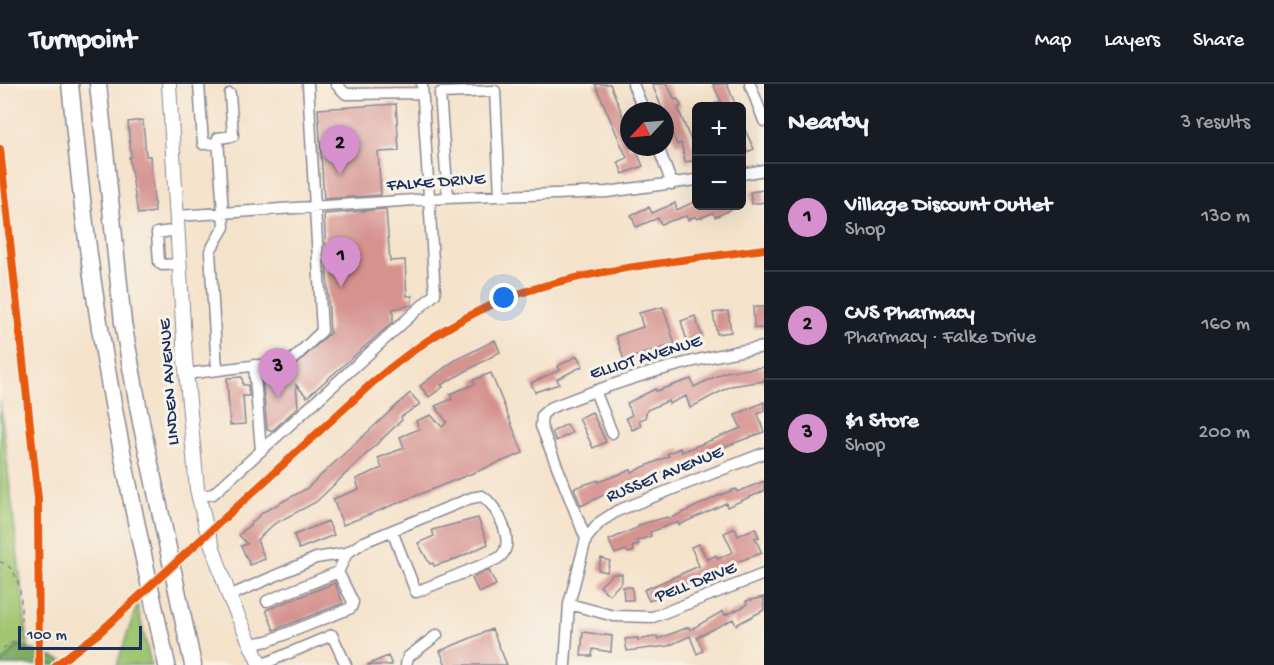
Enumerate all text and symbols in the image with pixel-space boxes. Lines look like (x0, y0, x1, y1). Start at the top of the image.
text: Turnpoint (30, 25, 136, 58)
text: Map (1035, 29, 1071, 54)
text: Layers (1104, 29, 1160, 54)
text: Share (1193, 29, 1244, 54)
north arrow (620, 102, 674, 156)
map controls (692, 102, 746, 210)
button: + (692, 102, 746, 156)
text: Nearby (788, 108, 869, 139)
text: 3 results (1181, 112, 1250, 135)
pin: 2 (320, 126, 360, 175)
button: − (692, 156, 746, 210)
street label: FALKE DRIVE (385, 169, 487, 197)
text: Village Discount Outlet (845, 193, 1052, 219)
text: 1 (803, 206, 812, 229)
text: 130 m (1201, 206, 1250, 229)
text: Shop (845, 219, 885, 242)
pin: 1 (322, 238, 360, 287)
your location (489, 283, 518, 312)
text: CVS Pharmacy (845, 301, 975, 327)
text: 2 (803, 314, 812, 337)
text: 160 m (1201, 314, 1250, 337)
street label: LINDEN AVENUE (155, 317, 185, 446)
text: Pharmacy · Falke Drive (845, 327, 1036, 350)
street label: ELLIOT AVENUE (587, 331, 705, 385)
pin: 3 (258, 348, 298, 398)
text: $1 Store (845, 409, 919, 435)
text: 3 (802, 422, 813, 445)
text: 200 m (1199, 422, 1250, 445)
text: Shop (845, 435, 885, 458)
street label: RUSSET AVENUE (604, 442, 727, 508)
street label: PELL DRIVE (651, 558, 740, 608)
scale bar (18, 623, 142, 650)
text: 100 m (27, 627, 67, 646)

